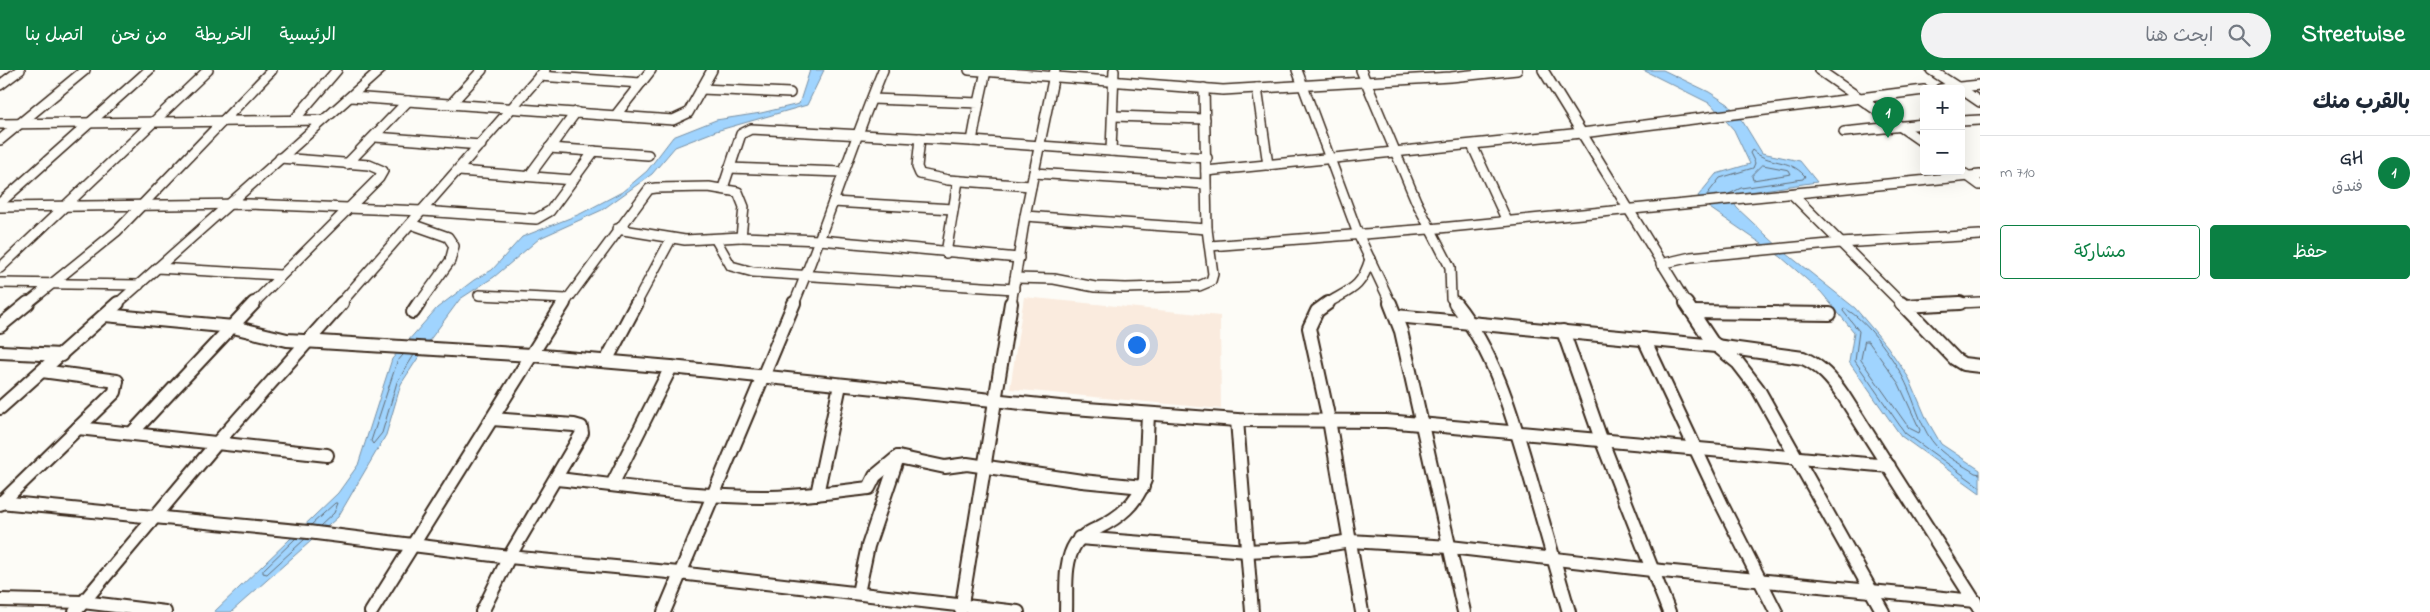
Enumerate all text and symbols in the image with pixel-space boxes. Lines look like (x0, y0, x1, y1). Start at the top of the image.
search box (1921, 13, 2271, 58)
text: Streetwise (2301, 18, 2405, 53)
icon: search (2225, 21, 2253, 49)
text: اتصل بنا (25, 23, 83, 49)
text: من نحن (111, 23, 167, 49)
text: الخريطة (195, 23, 251, 49)
text: الرئيسية (279, 23, 336, 49)
text: ابحث هنا (2145, 23, 2213, 50)
map controls (1920, 85, 1965, 175)
button: + (1920, 85, 1965, 130)
text: بالقرب منك (2313, 88, 2410, 118)
pin: 1 (1872, 97, 1904, 138)
button: − (1920, 130, 1965, 175)
text: GH (2340, 146, 2363, 173)
text: 710 m (2000, 161, 2035, 185)
text: 1 (2391, 161, 2397, 185)
text: فندق (2332, 175, 2363, 199)
button: مشاركة (2000, 225, 2200, 279)
button: حفظ (2210, 225, 2410, 279)
your location (1124, 332, 1150, 358)

